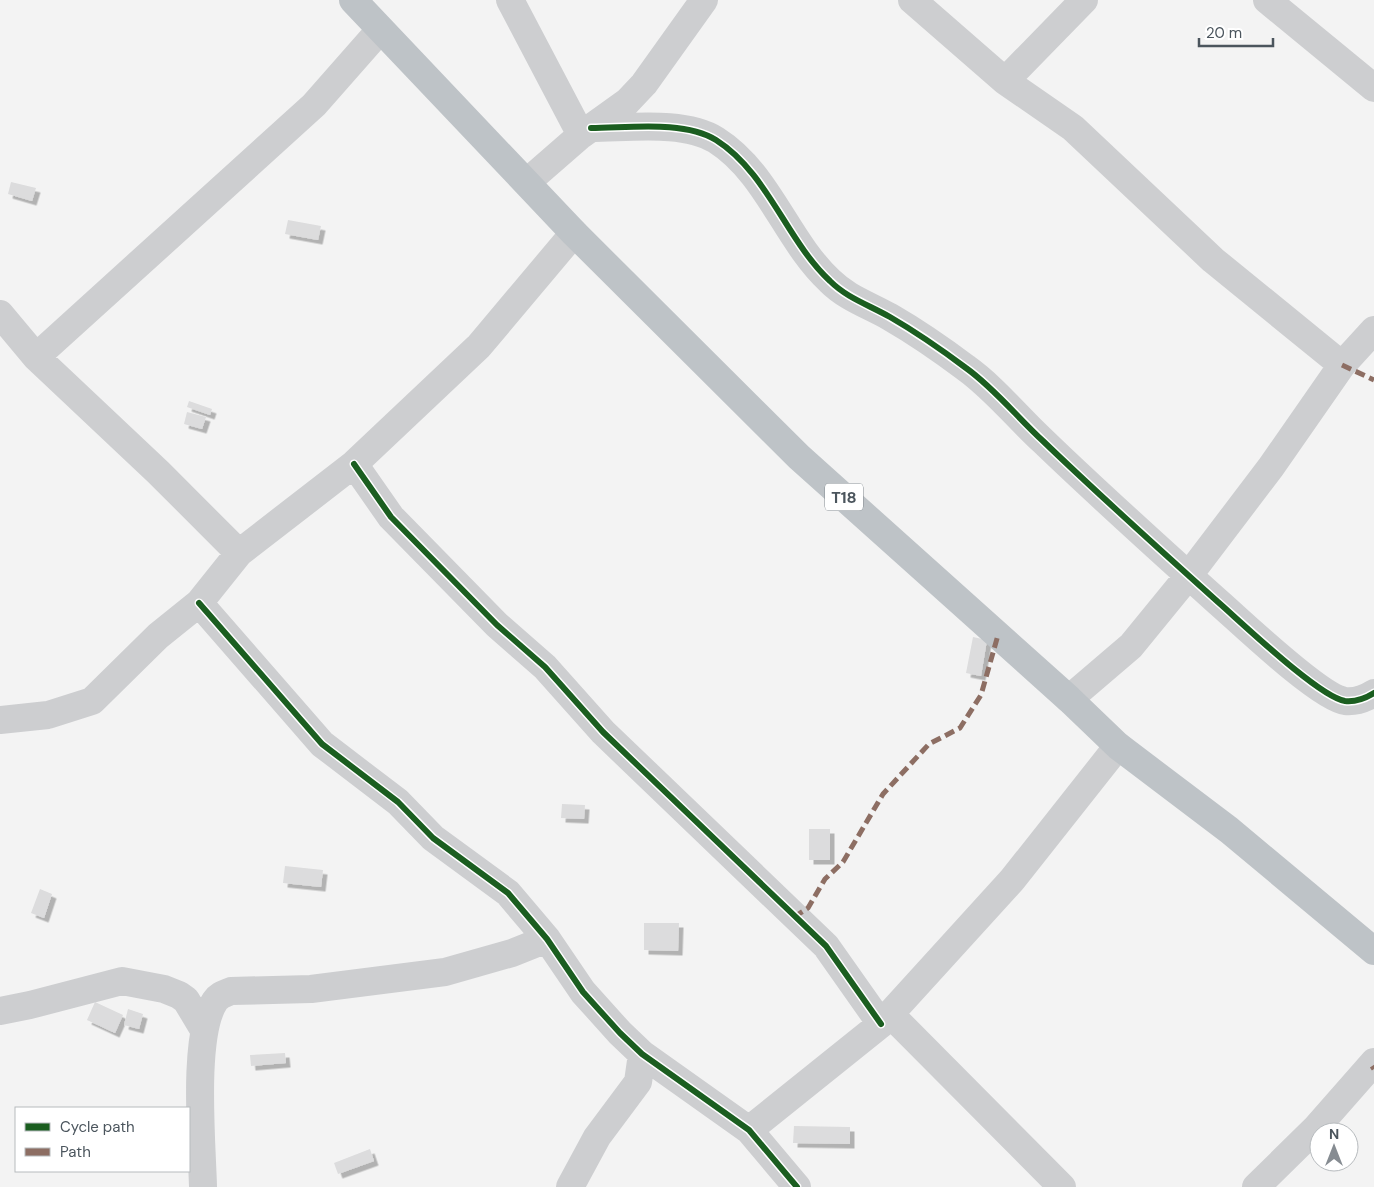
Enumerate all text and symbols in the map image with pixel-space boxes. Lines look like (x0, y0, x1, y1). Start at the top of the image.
scale bar (1199, 15, 1273, 47)
text: 20 m (1206, 23, 1242, 43)
road number: T18 (825, 484, 863, 511)
legend (15, 1107, 190, 1172)
text: Cycle path (60, 1117, 135, 1137)
north arrow (1309, 1122, 1359, 1172)
text: N (1329, 1125, 1339, 1143)
text: Path (60, 1142, 91, 1162)

